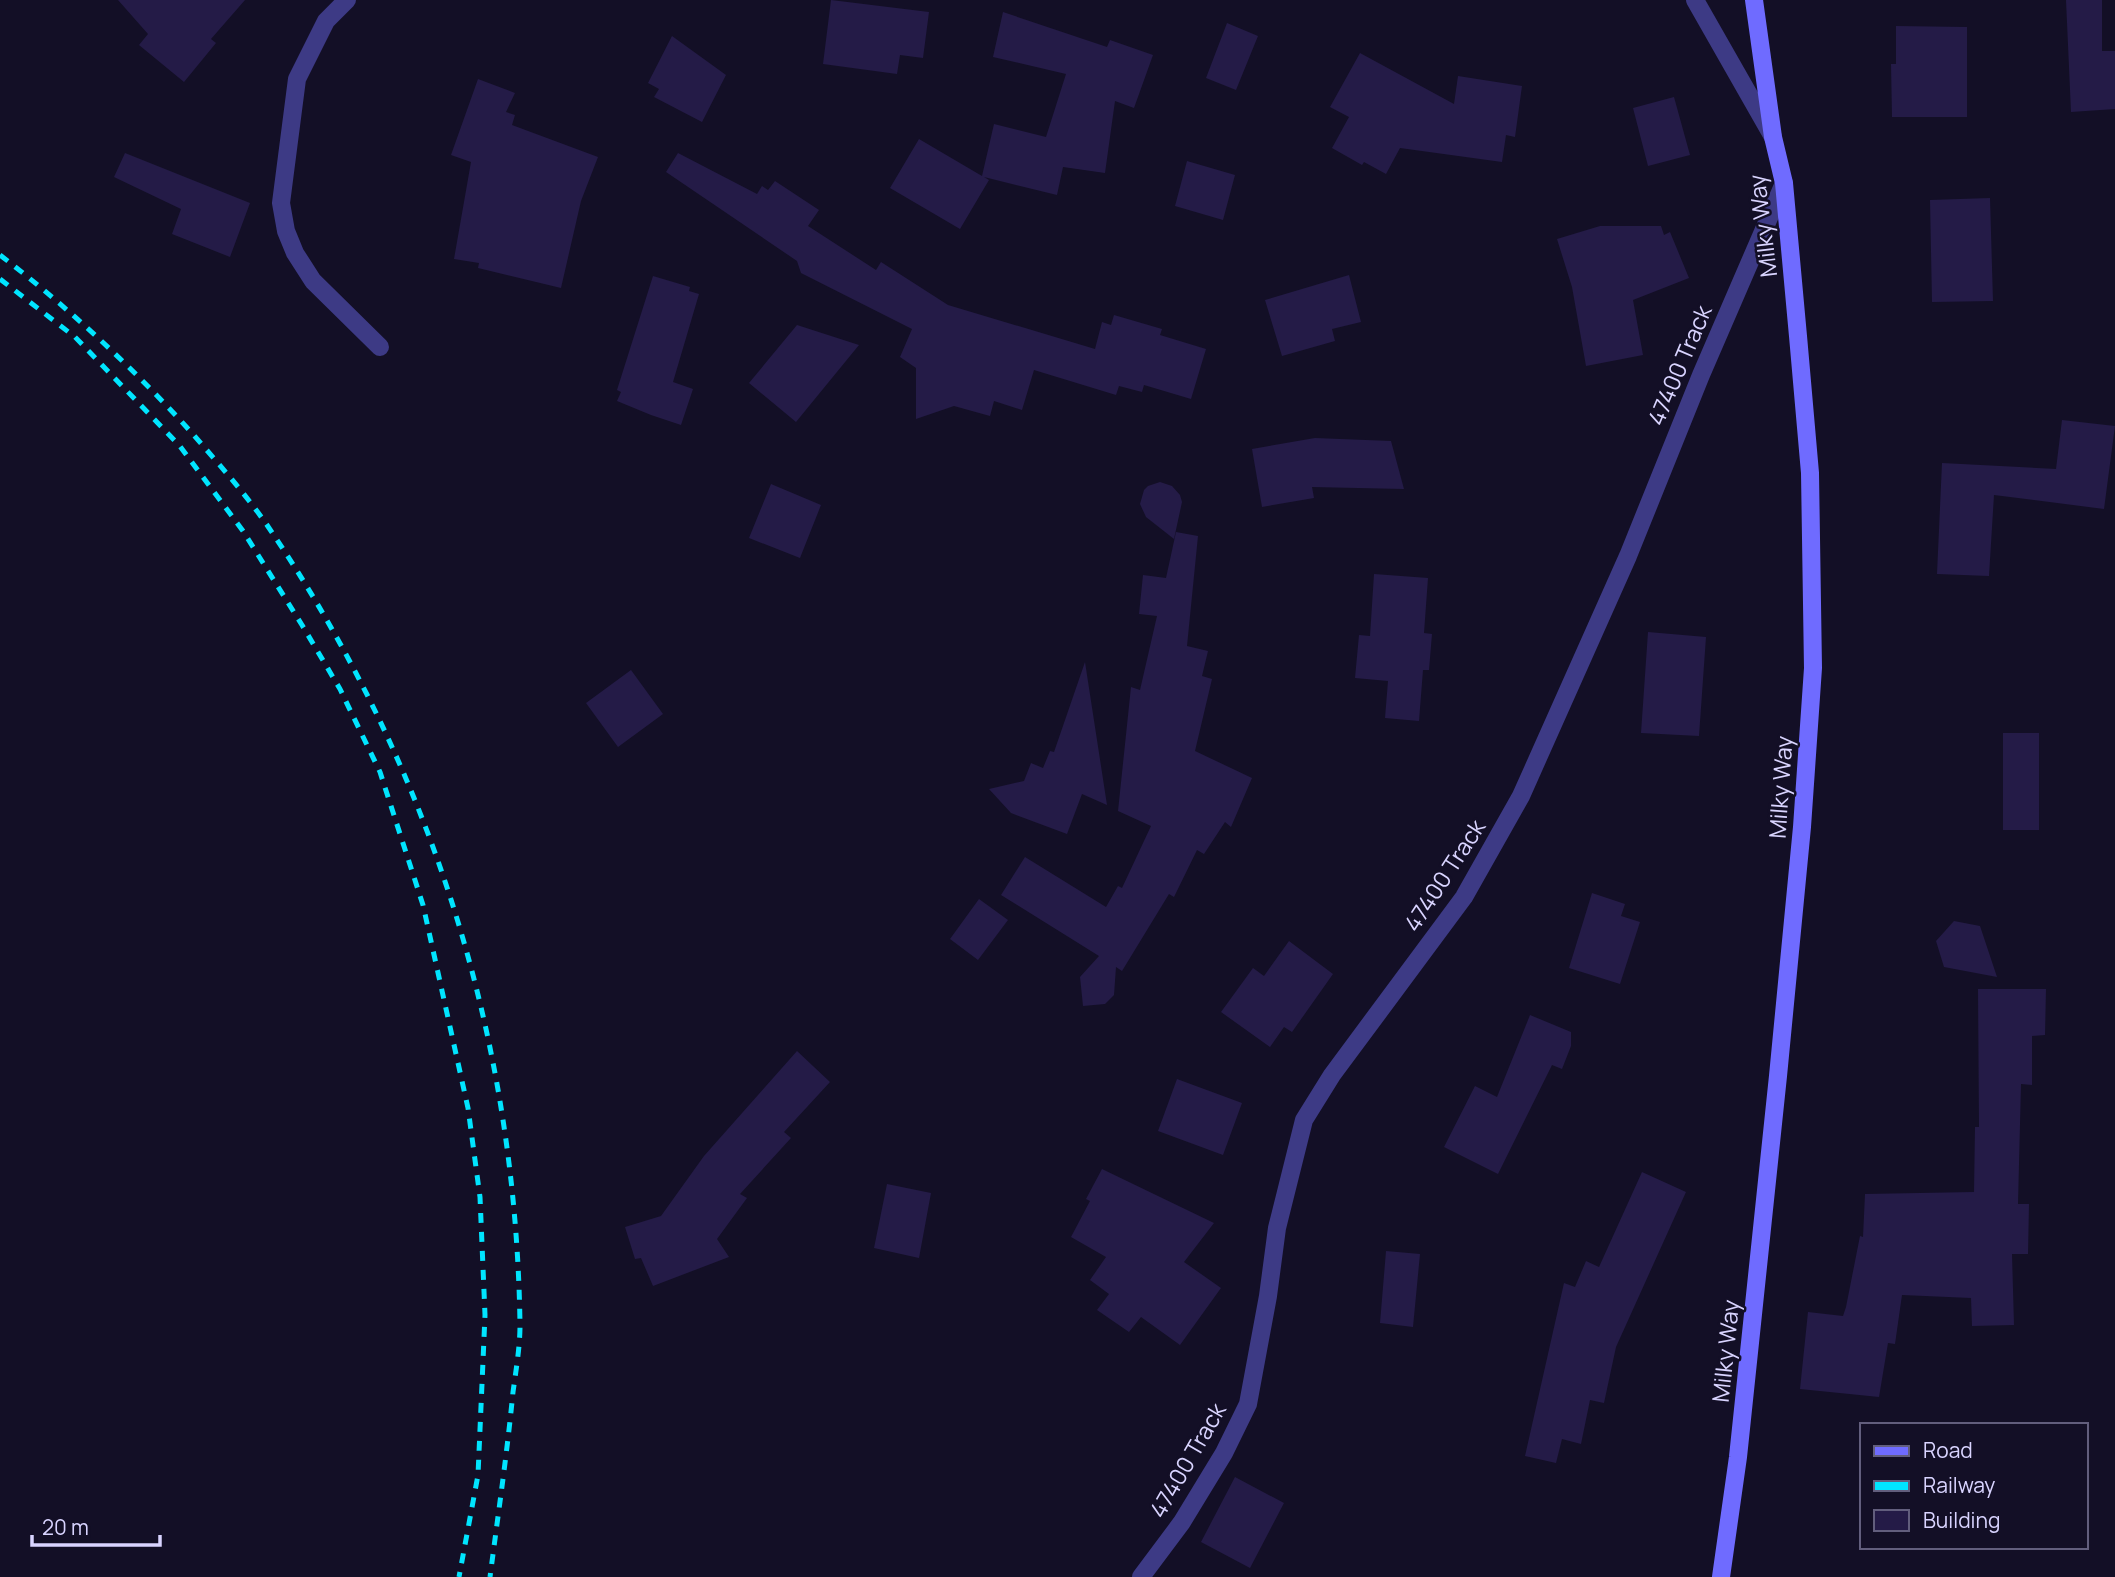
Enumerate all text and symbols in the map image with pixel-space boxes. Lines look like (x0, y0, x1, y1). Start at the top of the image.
street label: Milky Way (1740, 173, 1784, 279)
street label: 47400 Track (1639, 299, 1719, 430)
street label: Milky Way (1760, 735, 1800, 839)
street label: 47400 Track (1396, 812, 1493, 937)
street label: Milky Way (1704, 1298, 1746, 1404)
street label: 47400 Track (1141, 1396, 1233, 1523)
legend (1860, 1423, 2087, 1549)
text: Road (1923, 1436, 1973, 1464)
text: Railway (1923, 1471, 1995, 1499)
scale bar (32, 1504, 159, 1548)
text: Building (1923, 1506, 2000, 1534)
text: 20 m (42, 1513, 89, 1541)

